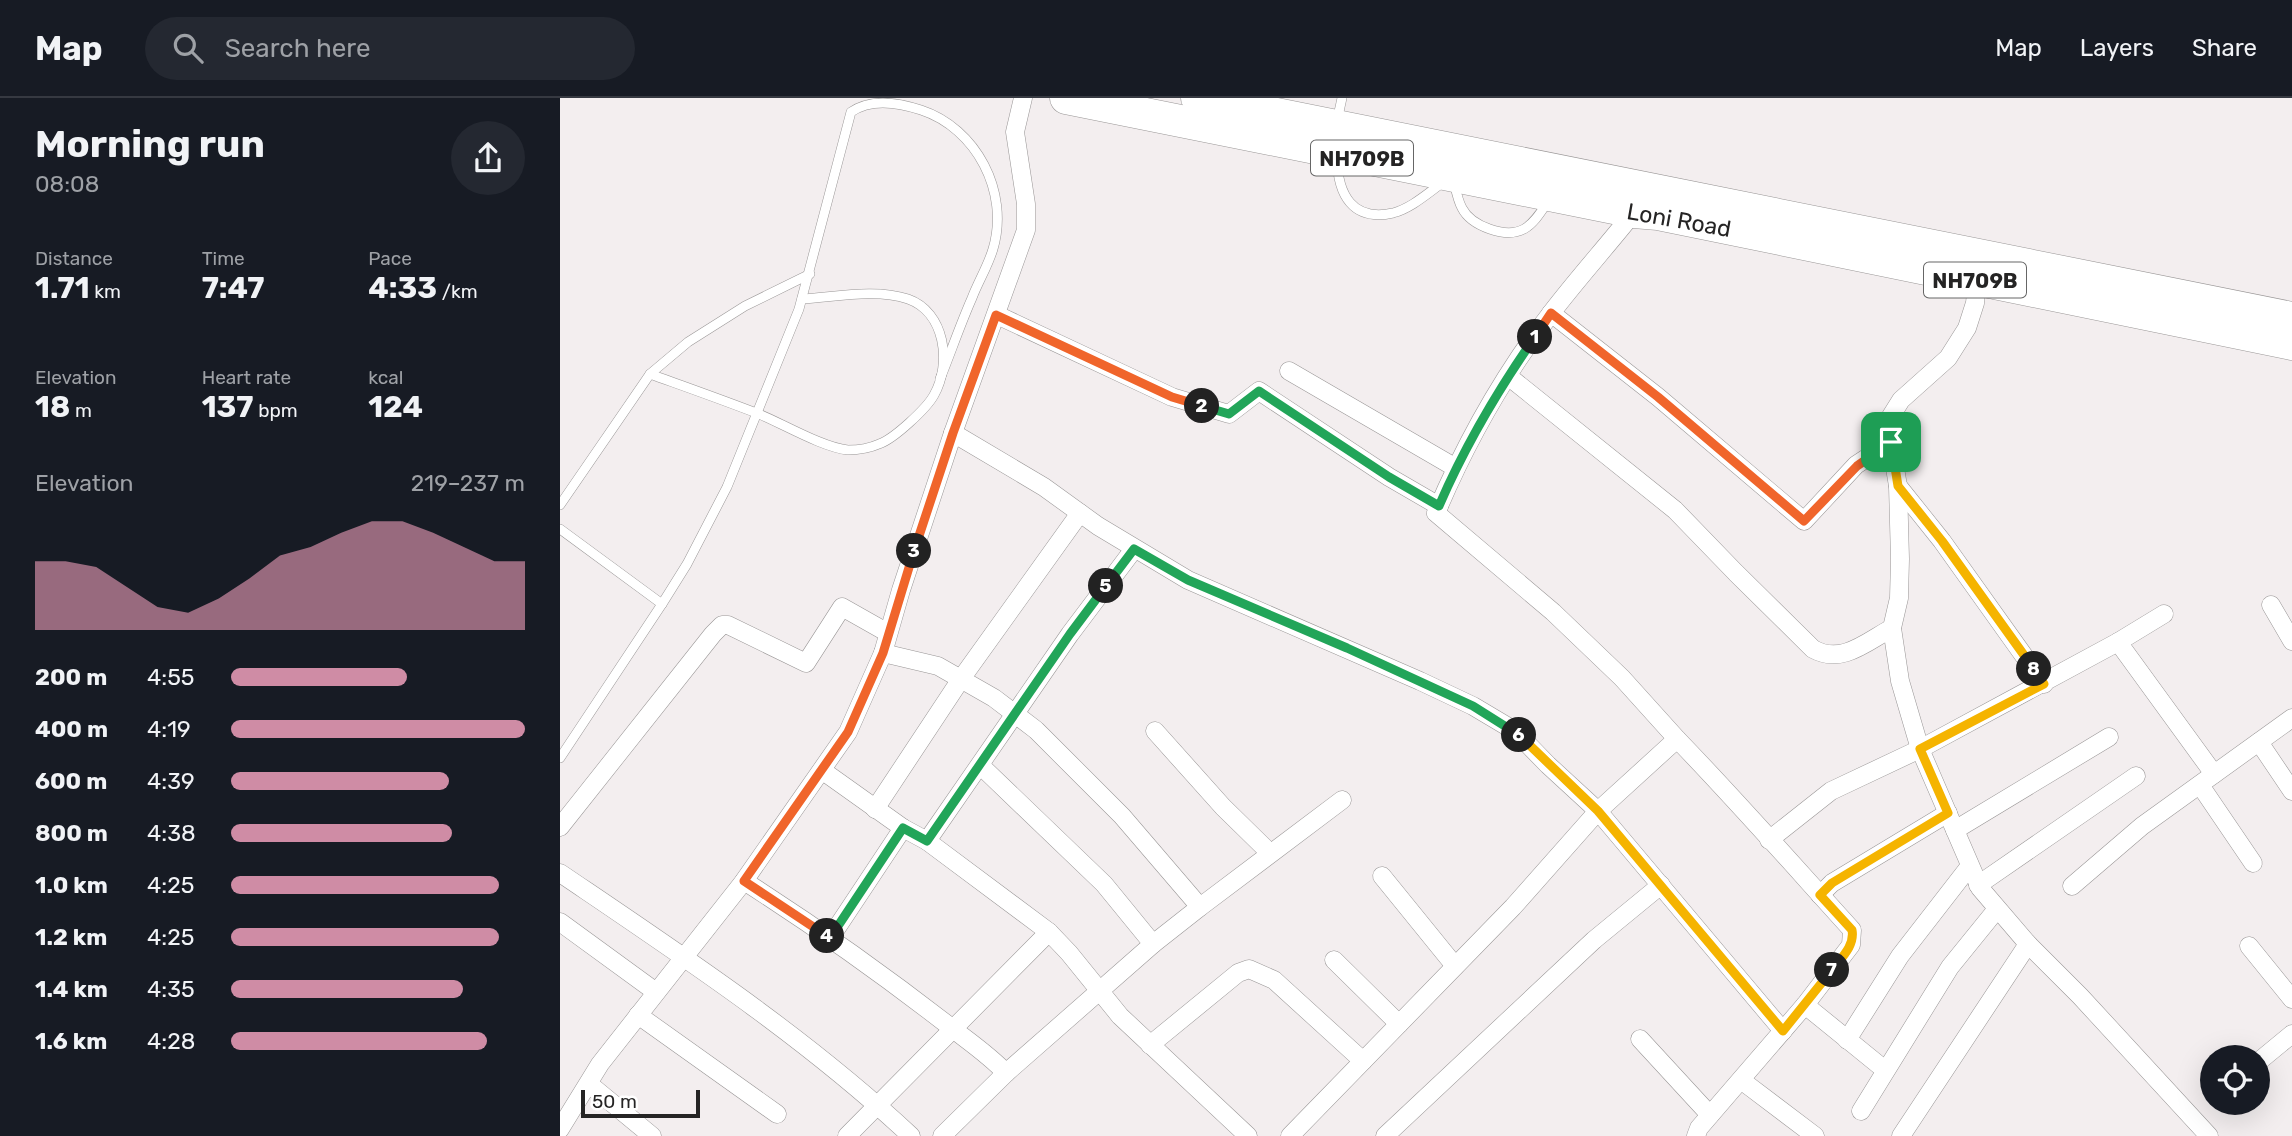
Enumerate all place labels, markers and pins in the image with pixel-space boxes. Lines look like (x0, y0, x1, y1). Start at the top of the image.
pin: 1 (1518, 320, 1552, 354)
pin: 2 (1184, 388, 1220, 424)
pin (1861, 412, 1921, 472)
pin: 3 (896, 533, 932, 568)
pin: 5 (1088, 568, 1124, 603)
pin: 8 (2016, 652, 2052, 686)
pin: 6 (1502, 718, 1536, 752)
pin: 4 (810, 918, 844, 954)
pin: 7 (1814, 952, 1850, 988)

